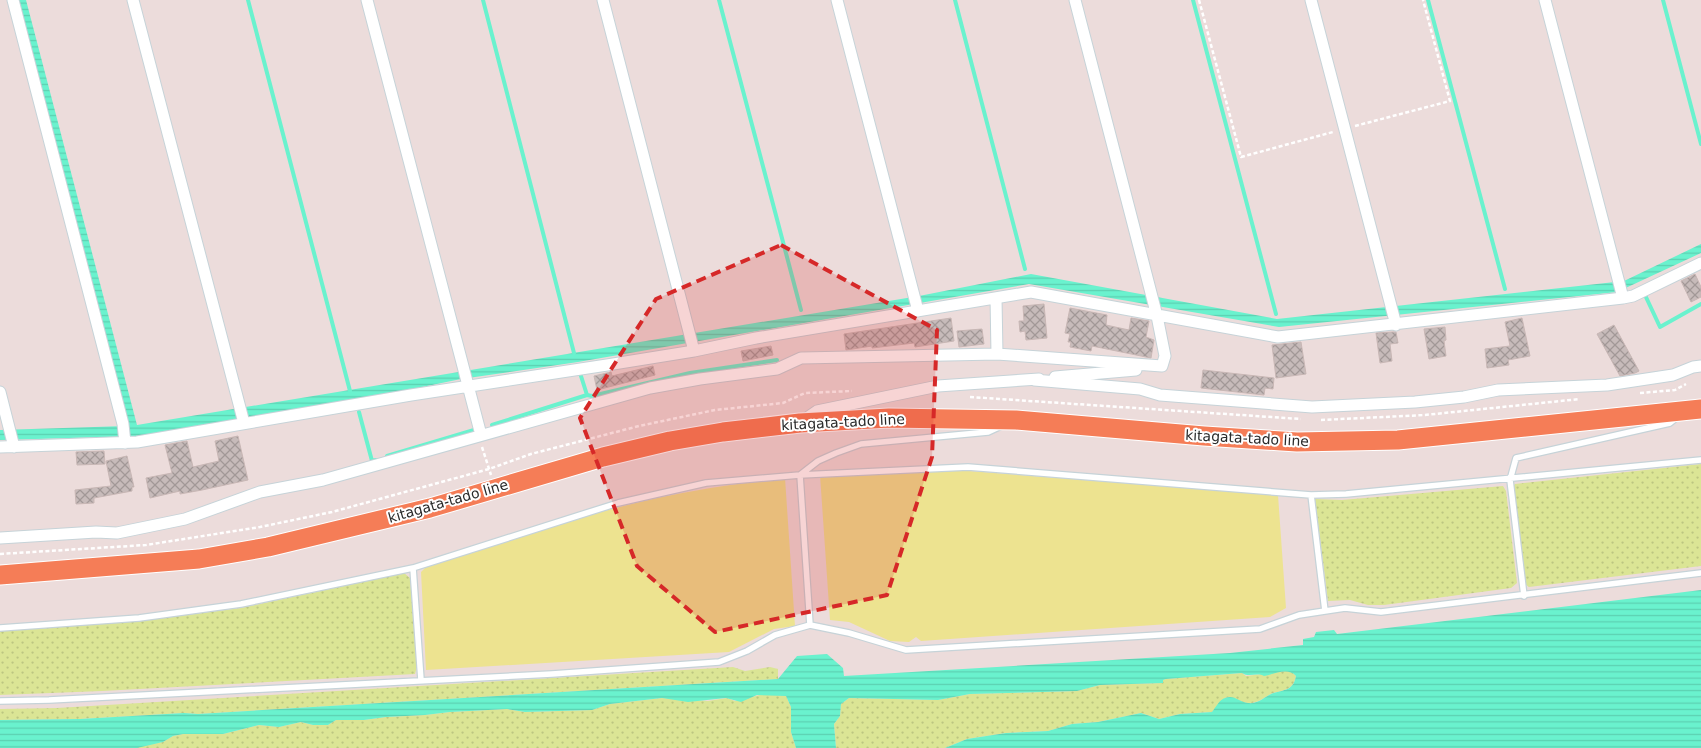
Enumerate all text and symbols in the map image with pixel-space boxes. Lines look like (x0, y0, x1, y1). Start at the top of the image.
street label: kitagata-tado line (781, 411, 905, 433)
street label: kitagata-tado line (1185, 427, 1309, 449)
street label: kitagata-tado line (386, 476, 510, 526)

